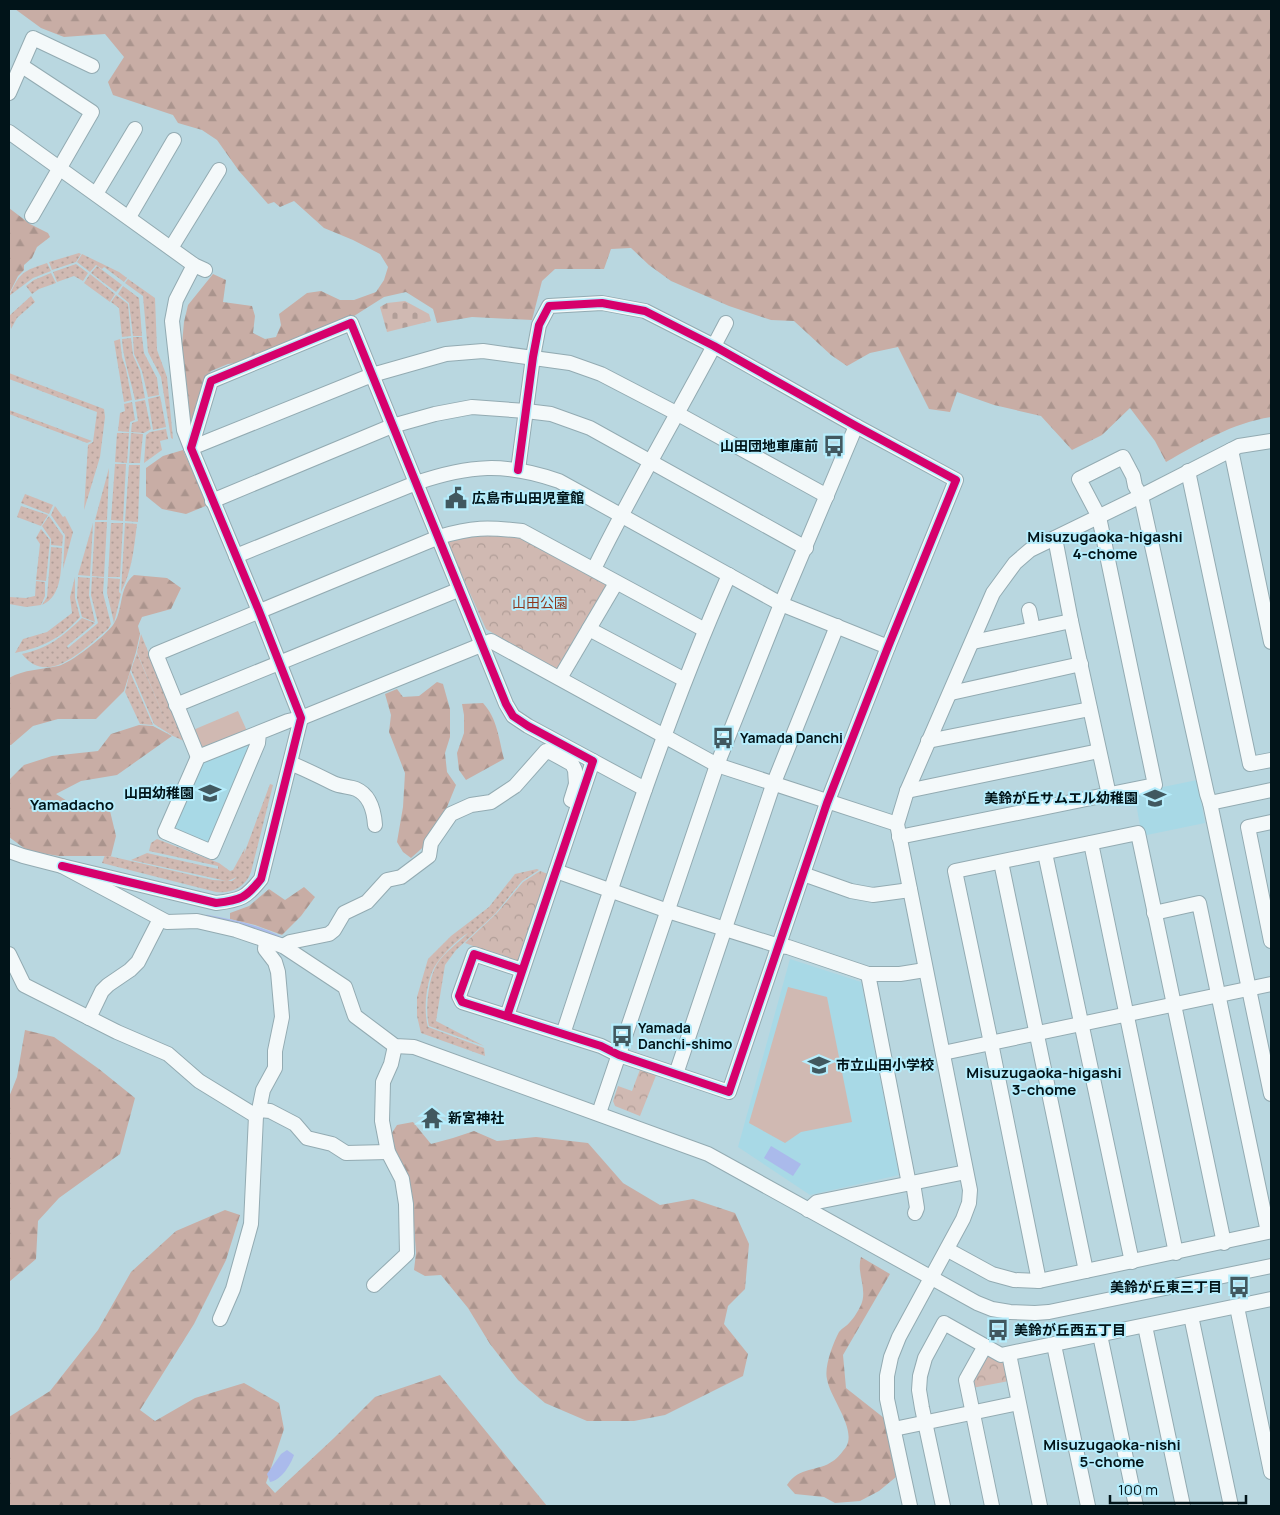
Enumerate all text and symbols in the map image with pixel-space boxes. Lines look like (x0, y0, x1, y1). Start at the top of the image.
bus stop icon: 山田団地車庫前 (821, 433, 847, 459)
place label: 山田団地車庫前 (720, 436, 818, 455)
public building icon: 広島市山田児童館 (443, 485, 469, 511)
place label: 広島市山田児童館 (472, 488, 584, 507)
district label: Misuzugaoka-higashi 4-chome (1027, 526, 1183, 564)
park label: 山田公園 (512, 593, 568, 612)
bus stop icon: Yamada Danchi (710, 725, 736, 751)
place label: Yamada Danchi (740, 728, 843, 747)
school or university icon: 山田幼稚園 (197, 780, 223, 806)
place label: 山田幼稚園 (124, 783, 194, 802)
school or university icon: 美鈴が丘サムエル幼稚園 (1142, 785, 1168, 811)
place label: 美鈴が丘サムエル幼稚園 (984, 788, 1138, 807)
district label: Yamadacho (30, 794, 114, 815)
place label: Yamada Danchi-shimo (638, 1018, 733, 1053)
bus stop icon: Yamada Danchi-shimo (609, 1023, 635, 1049)
school or university icon: 市立山田小学校 (806, 1052, 832, 1078)
place label: 市立山田小学校 (836, 1055, 934, 1074)
district label: Misuzugaoka-higashi 3-chome (966, 1062, 1122, 1100)
temple icon: 新宮神社 (419, 1105, 445, 1131)
place label: 新宮神社 (448, 1108, 504, 1127)
bus stop icon: 美鈴が丘東三丁目 (1226, 1274, 1252, 1300)
place label: 美鈴が丘東三丁目 (1110, 1277, 1222, 1296)
bus stop icon: 美鈴が丘西五丁目 (985, 1317, 1011, 1343)
place label: 美鈴が丘西五丁目 (1014, 1320, 1126, 1339)
district label: Misuzugaoka-nishi 5-chome (1043, 1434, 1181, 1472)
scale bar (1110, 1472, 1246, 1504)
text: 100 m (1118, 1479, 1158, 1500)

